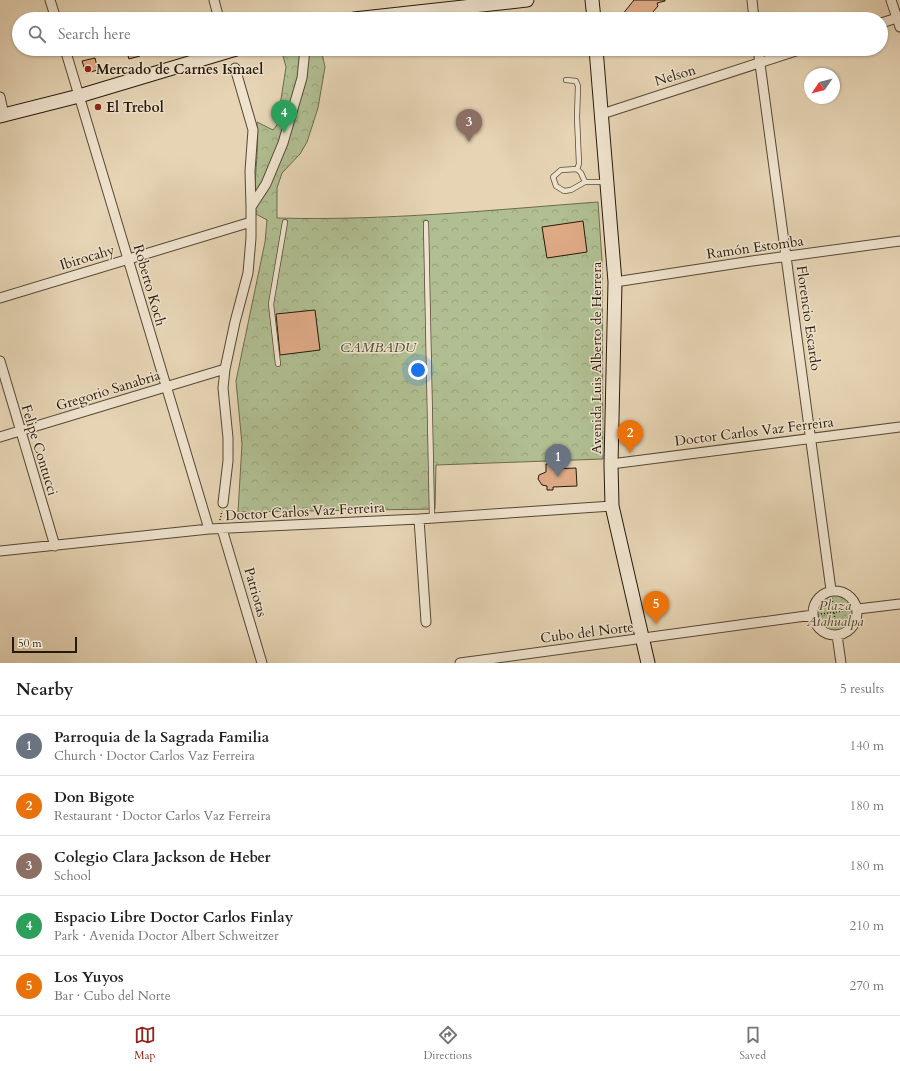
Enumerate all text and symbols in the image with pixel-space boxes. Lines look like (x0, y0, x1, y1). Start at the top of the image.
search box (12, 12, 888, 56)
icon: search (26, 23, 48, 45)
text: Search here (58, 24, 131, 44)
place label: Mercado de Carnes Ismael (96, 60, 263, 79)
street label: Nelson (652, 60, 698, 91)
marker: Mercado de Carnes Ismael (83, 64, 93, 74)
north arrow (804, 68, 840, 104)
place label: El Trebol (106, 98, 164, 117)
pin: 4 (271, 100, 297, 133)
marker: El Trebol (93, 102, 103, 112)
pin: 3 (456, 109, 482, 142)
street label: Ramón Estomba (705, 231, 805, 264)
street label: Ibirocahy (57, 240, 117, 275)
street label: Roberto Koch (129, 242, 170, 328)
street label: Avenida Luis Alberto de Herrera (587, 262, 606, 454)
street label: Florencio Escardo (792, 264, 825, 372)
park label: CAMBADU (340, 338, 418, 357)
your location (408, 360, 428, 380)
street label: Gregorio Sanabria (54, 366, 163, 415)
street label: Felipe Contucci (17, 402, 62, 498)
street label: Doctor Carlos Vaz Ferreira (674, 412, 835, 451)
pin: 2 (617, 420, 643, 453)
pin: 1 (545, 444, 571, 477)
street label: Doctor Carlos Vaz Ferreira (225, 498, 385, 525)
street label: Patriotas (239, 565, 272, 619)
pin: 5 (643, 591, 669, 624)
park label: Plaza Atahualpa (805, 596, 864, 631)
street label: Cubo del Norte (539, 617, 635, 648)
scale bar (12, 635, 77, 654)
text: 50 m (18, 636, 42, 651)
text: Nearby (16, 678, 73, 701)
text: 5 results (840, 680, 884, 698)
text: Parroquia de la Sagrada Familia (54, 727, 269, 747)
text: 1 (26, 737, 32, 755)
text: 140 m (850, 737, 884, 755)
text: Church · Doctor Carlos Vaz Ferreira (54, 747, 255, 765)
text: Don Bigote (54, 787, 135, 807)
text: 2 (26, 797, 32, 815)
text: 180 m (850, 797, 884, 815)
text: Restaurant · Doctor Carlos Vaz Ferreira (54, 807, 271, 825)
text: Colegio Clara Jackson de Heber (54, 847, 270, 867)
text: 3 (26, 857, 32, 875)
text: 180 m (850, 857, 884, 875)
text: School (54, 867, 91, 885)
text: Espacio Libre Doctor Carlos Finlay (54, 907, 293, 927)
text: 4 (26, 917, 32, 935)
text: 210 m (850, 917, 884, 935)
text: Park · Avenida Doctor Albert Schweitzer (54, 927, 279, 945)
text: Los Yuyos (54, 967, 124, 987)
text: 5 (26, 977, 32, 995)
text: 270 m (850, 977, 884, 995)
text: Bar · Cubo del Norte (54, 987, 171, 1005)
tab: Map (134, 1024, 156, 1063)
tab: Directions (423, 1024, 472, 1063)
tab: Saved (740, 1024, 766, 1063)

